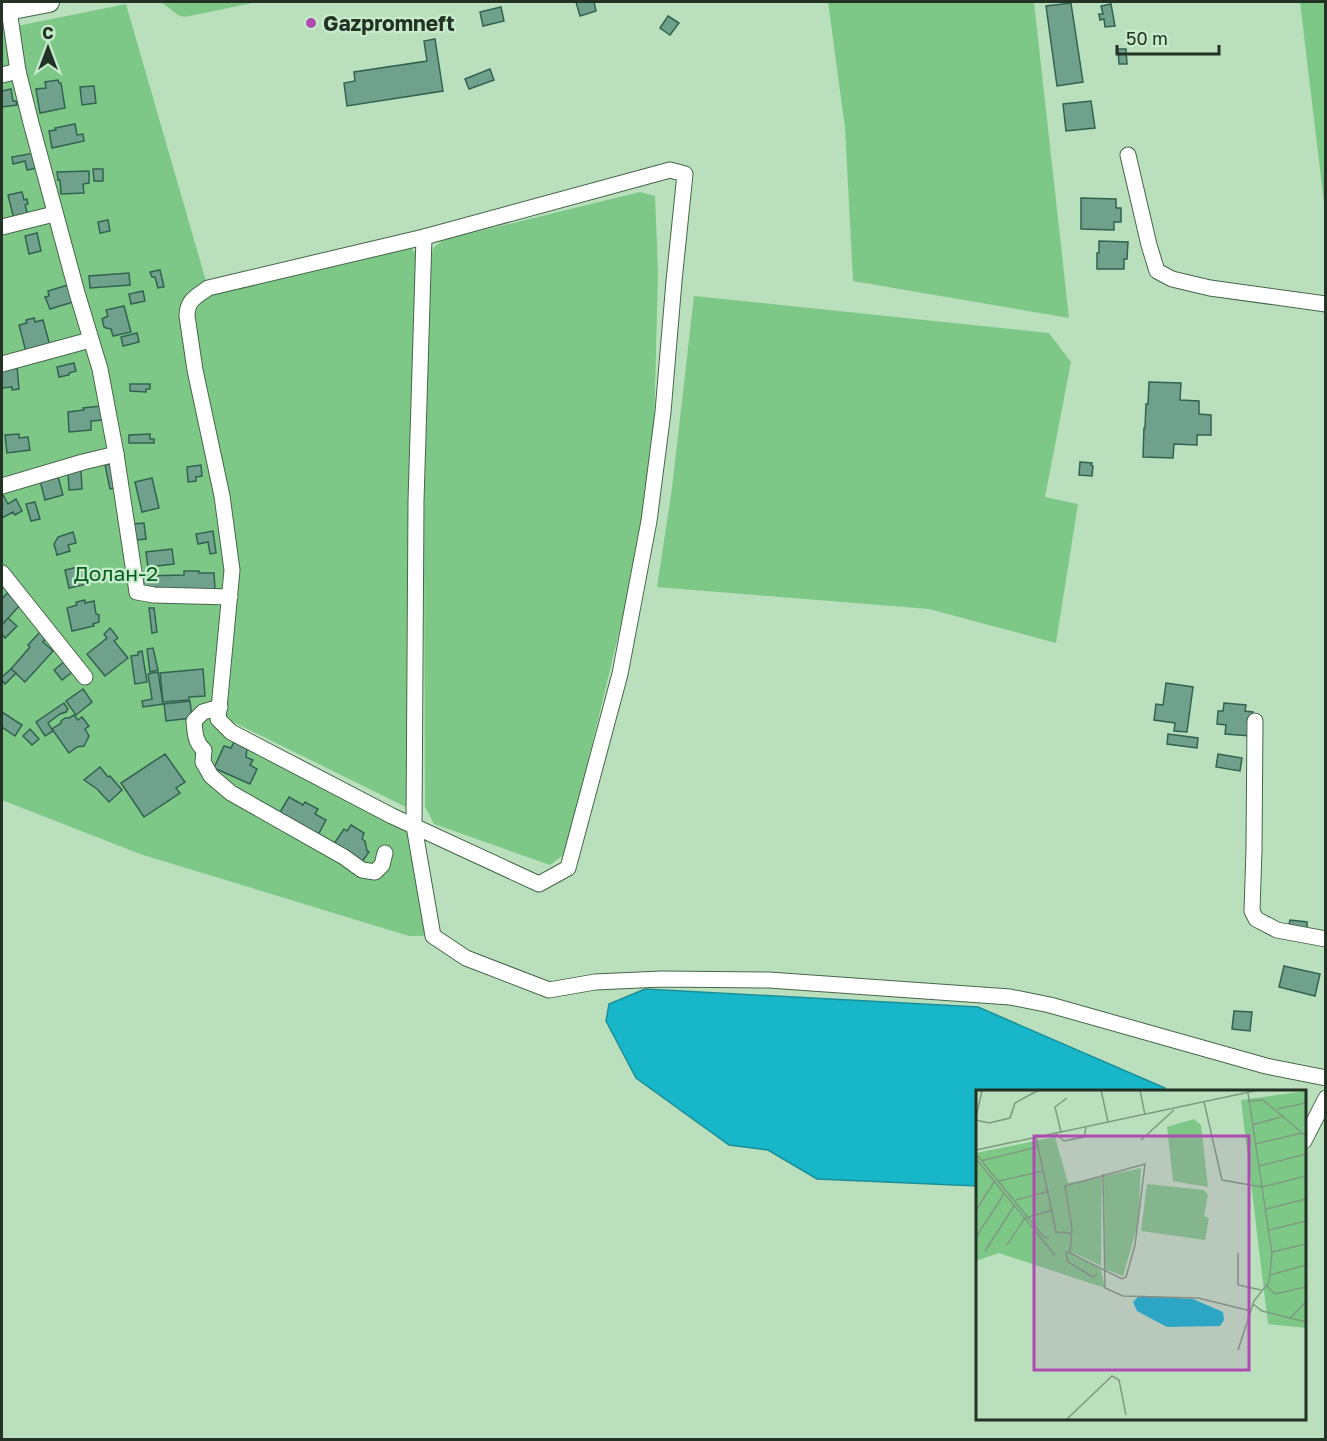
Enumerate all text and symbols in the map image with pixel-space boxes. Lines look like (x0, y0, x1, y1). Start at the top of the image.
place label: Gazpromneft (323, 10, 455, 36)
marker: Gazpromneft (304, 16, 318, 30)
north arrow (18, 18, 78, 78)
scale bar (1117, 18, 1219, 56)
text: С (42, 23, 54, 43)
text: 50 m (1126, 27, 1168, 49)
park label: Долан-2 (74, 560, 158, 586)
inset map (976, 1090, 1306, 1420)

